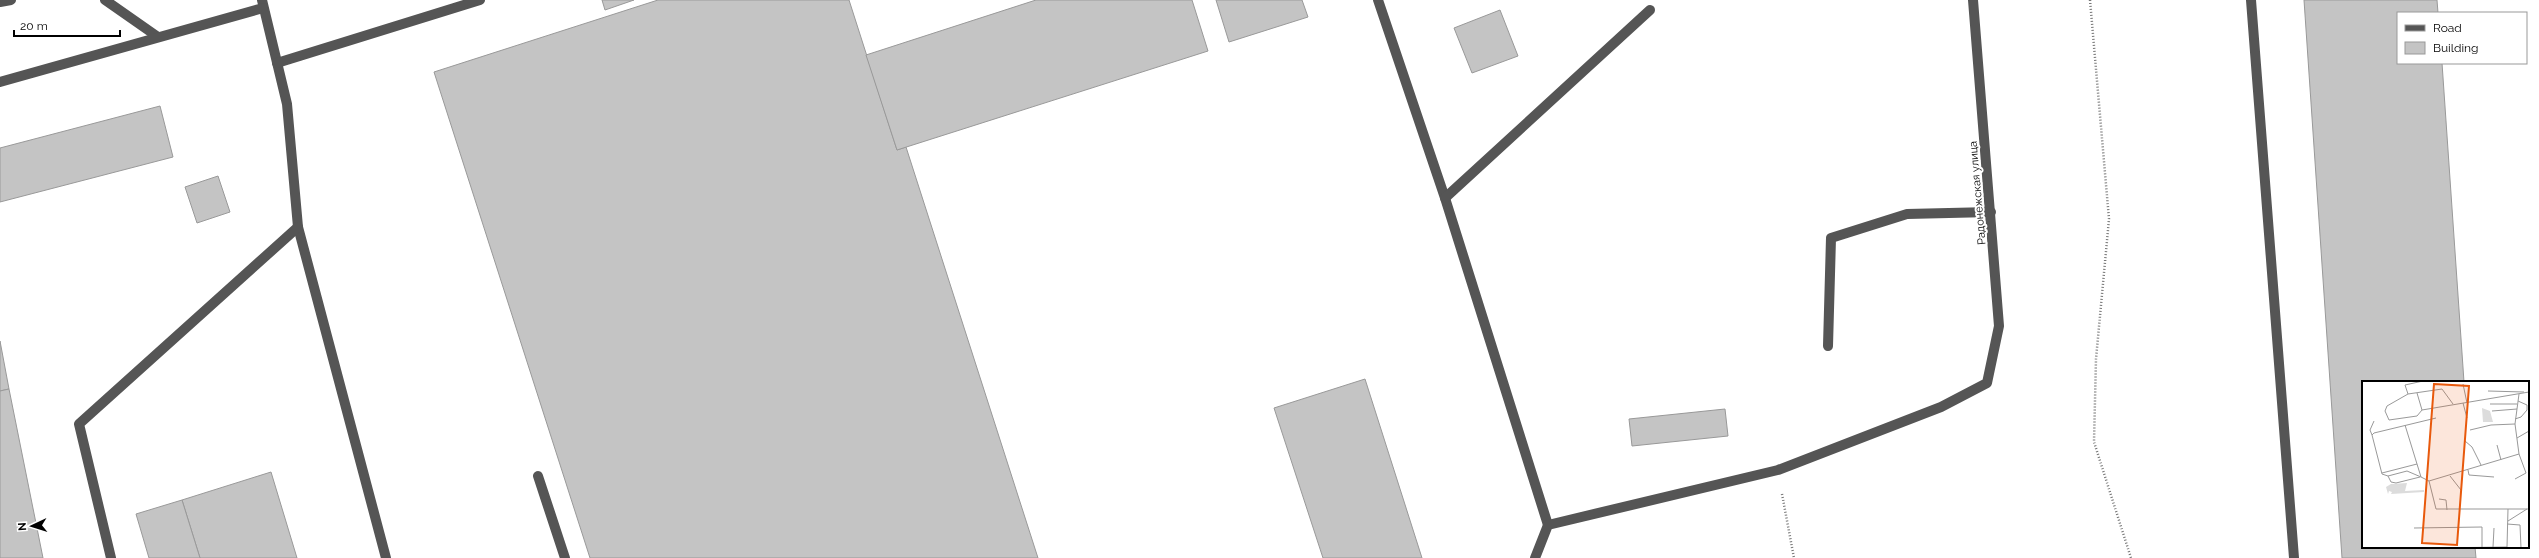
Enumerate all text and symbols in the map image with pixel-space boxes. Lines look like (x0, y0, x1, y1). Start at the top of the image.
scale bar (14, 12, 120, 38)
legend (2397, 12, 2527, 64)
text: 20 m (20, 19, 48, 33)
text: Road (2433, 21, 2462, 35)
text: Building (2433, 41, 2479, 55)
street label: Радонежская улица (1966, 140, 1989, 245)
inset map (2362, 381, 2529, 548)
north arrow (12, 506, 52, 546)
text: N (16, 522, 29, 531)

